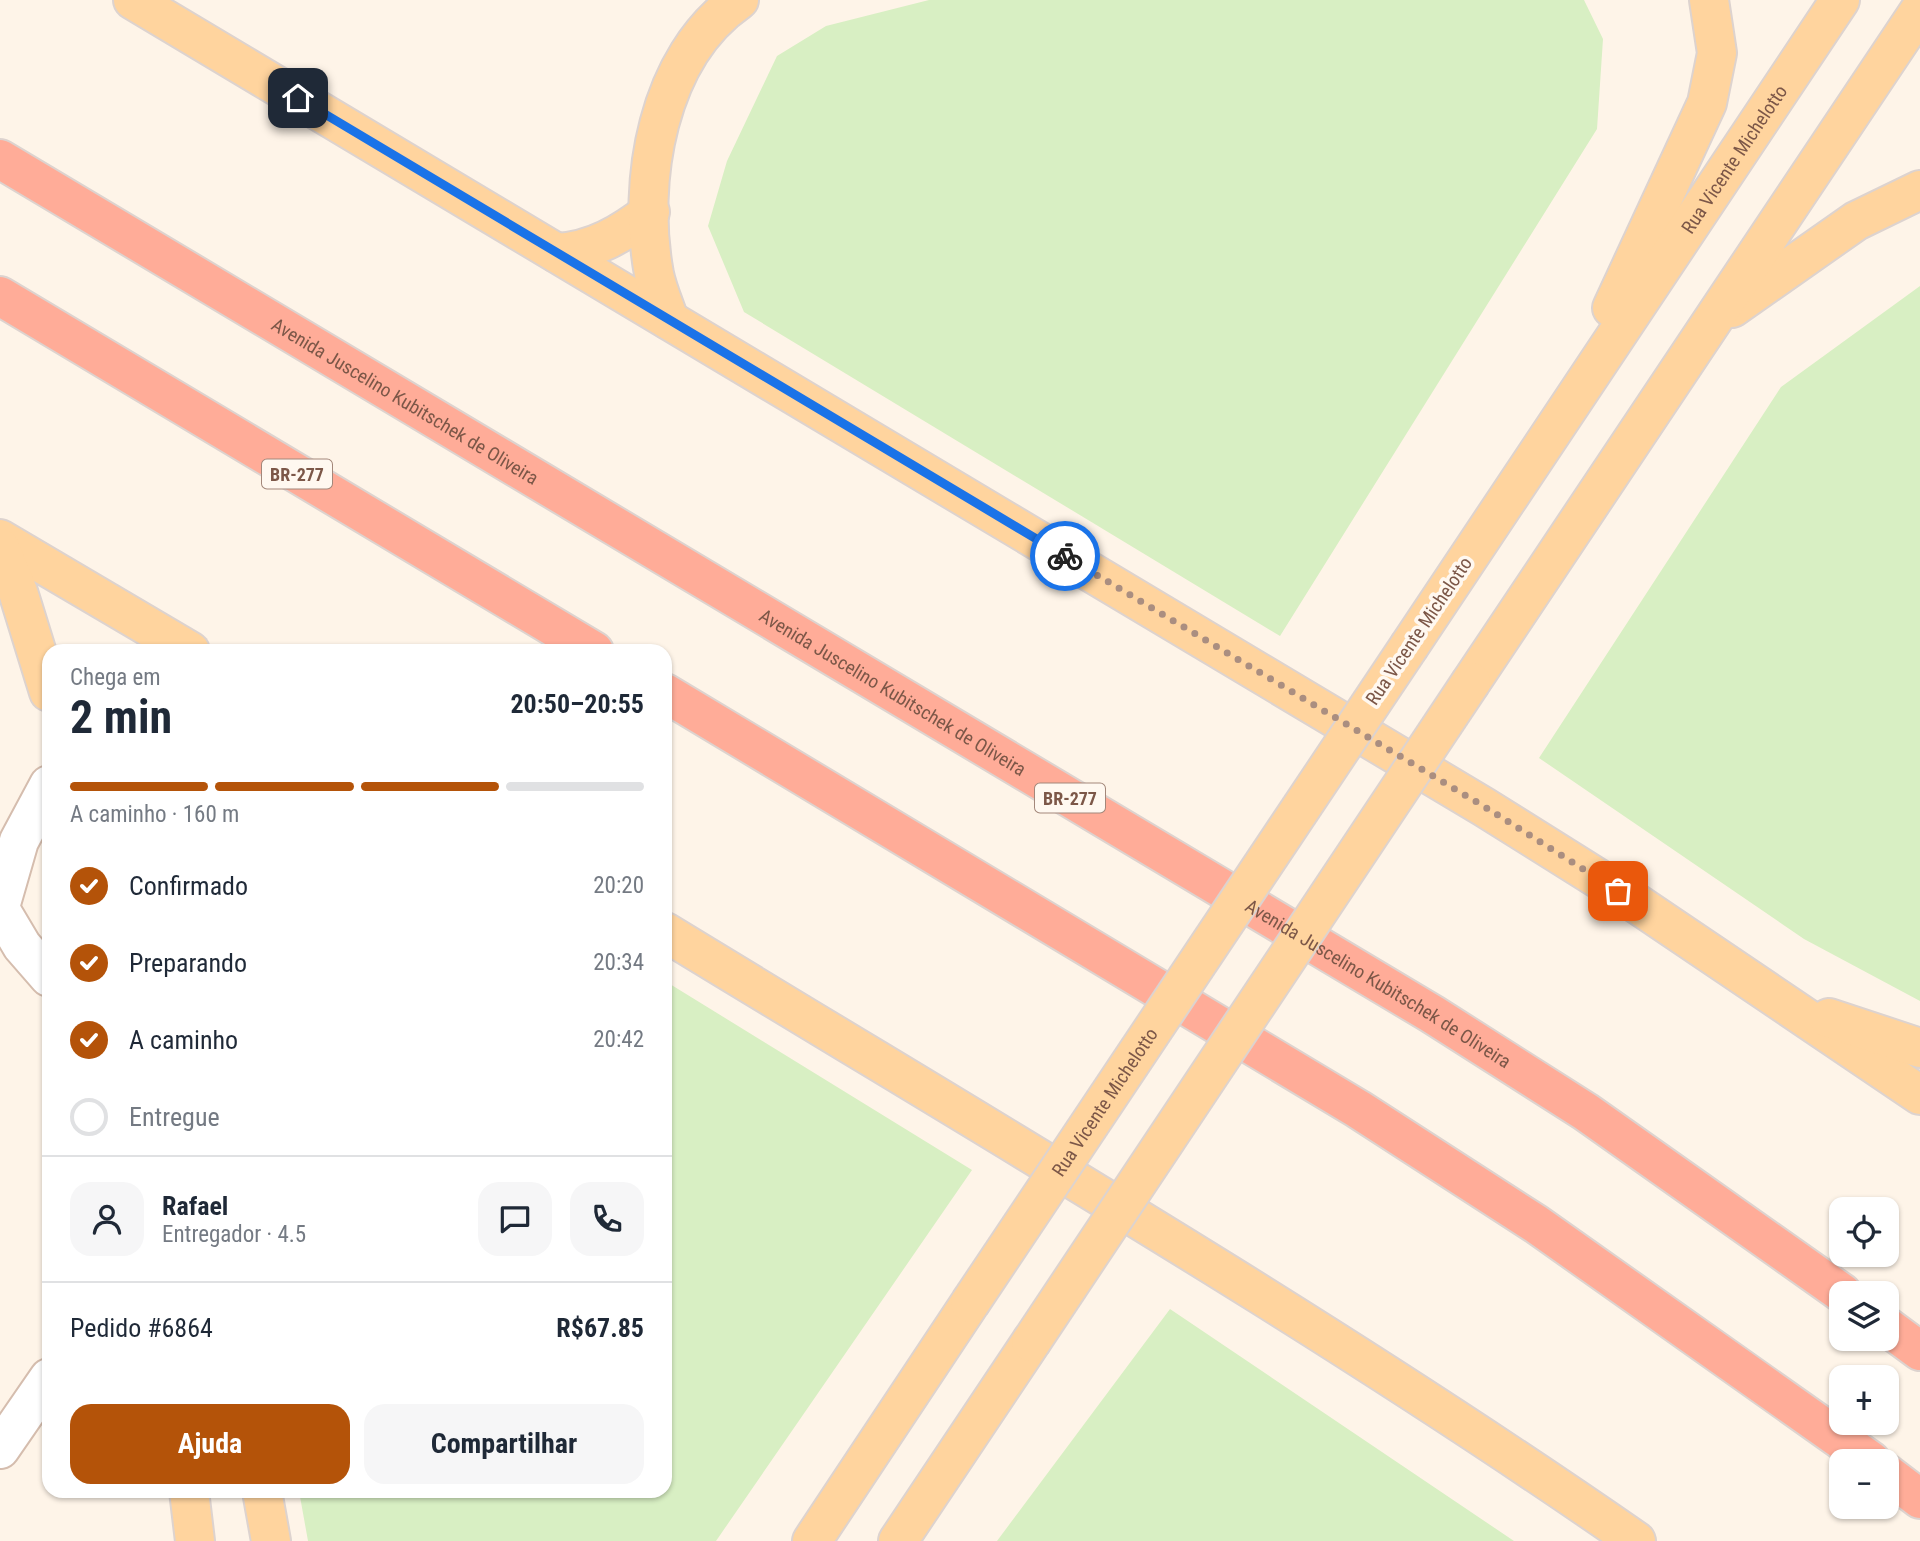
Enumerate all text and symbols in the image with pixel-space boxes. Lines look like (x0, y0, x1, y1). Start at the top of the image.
pin (268, 68, 328, 128)
icon: home (279, 79, 317, 117)
street label: Rua Vicente Michelotto (1676, 80, 1792, 238)
street label: Avenida Juscelino Kubitschek de Oliveira (268, 313, 543, 489)
road number: BR-277 (262, 460, 332, 488)
courier (1030, 521, 1100, 591)
icon: bike (1046, 537, 1084, 575)
street label: Rua Vicente Michelotto (1361, 553, 1477, 709)
street label: Avenida Juscelino Kubitschek de Oliveira (755, 604, 1030, 781)
text: Chega em (70, 664, 161, 691)
text: 20:50–20:55 (510, 689, 644, 719)
text: 2 min (70, 690, 172, 744)
road number: BR-277 (1035, 784, 1105, 812)
text: A caminho · 160 m (70, 801, 239, 828)
pin (1588, 861, 1648, 921)
icon: check (70, 867, 108, 905)
text: Confirmado (129, 871, 248, 901)
text: 20:20 (593, 872, 644, 899)
icon: bag (1599, 872, 1637, 910)
street label: Avenida Juscelino Kubitschek de Oliveira (1241, 894, 1515, 1073)
icon: check (70, 944, 108, 982)
text: Preparando (129, 948, 247, 978)
text: 20:34 (593, 949, 644, 976)
icon: check (70, 1021, 108, 1059)
street label: Rua Vicente Michelotto (1047, 1023, 1162, 1180)
text: A caminho (129, 1025, 238, 1055)
text: 20:42 (593, 1026, 644, 1053)
text: Entregue (129, 1102, 220, 1132)
button: person (70, 1182, 144, 1256)
button: chat (478, 1182, 552, 1256)
button: phone (570, 1182, 644, 1256)
text: Rafael (162, 1191, 228, 1221)
map controls (1829, 1197, 1899, 1519)
button: locate (1829, 1197, 1899, 1267)
text: Entregador · 4.5 (162, 1221, 306, 1248)
button: layers (1829, 1281, 1899, 1351)
text: Pedido #6864 (70, 1313, 213, 1343)
text: R$67.85 (556, 1313, 644, 1343)
button: + (1829, 1365, 1899, 1435)
button: Ajuda (70, 1404, 350, 1484)
button: Compartilhar (364, 1404, 644, 1484)
button: − (1829, 1449, 1899, 1519)

